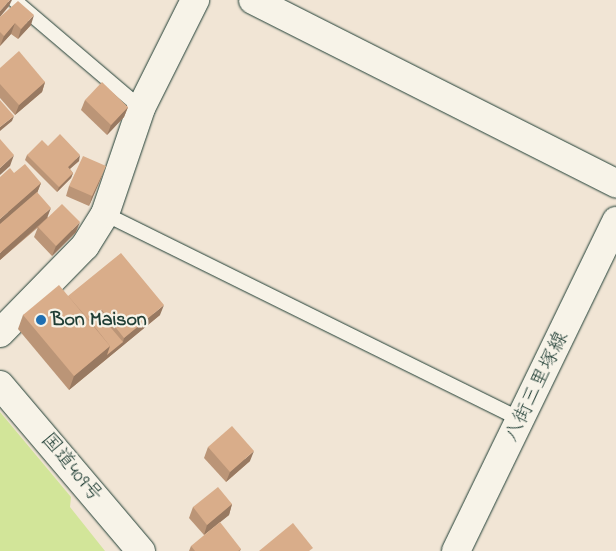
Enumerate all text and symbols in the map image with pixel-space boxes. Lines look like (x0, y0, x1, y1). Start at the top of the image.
place label: Bon Maison (51, 308, 147, 332)
marker: Bon Maison (35, 314, 47, 326)
street label: 八街三里塚線 (500, 328, 574, 446)
street label: 国道409号 (35, 429, 107, 507)

